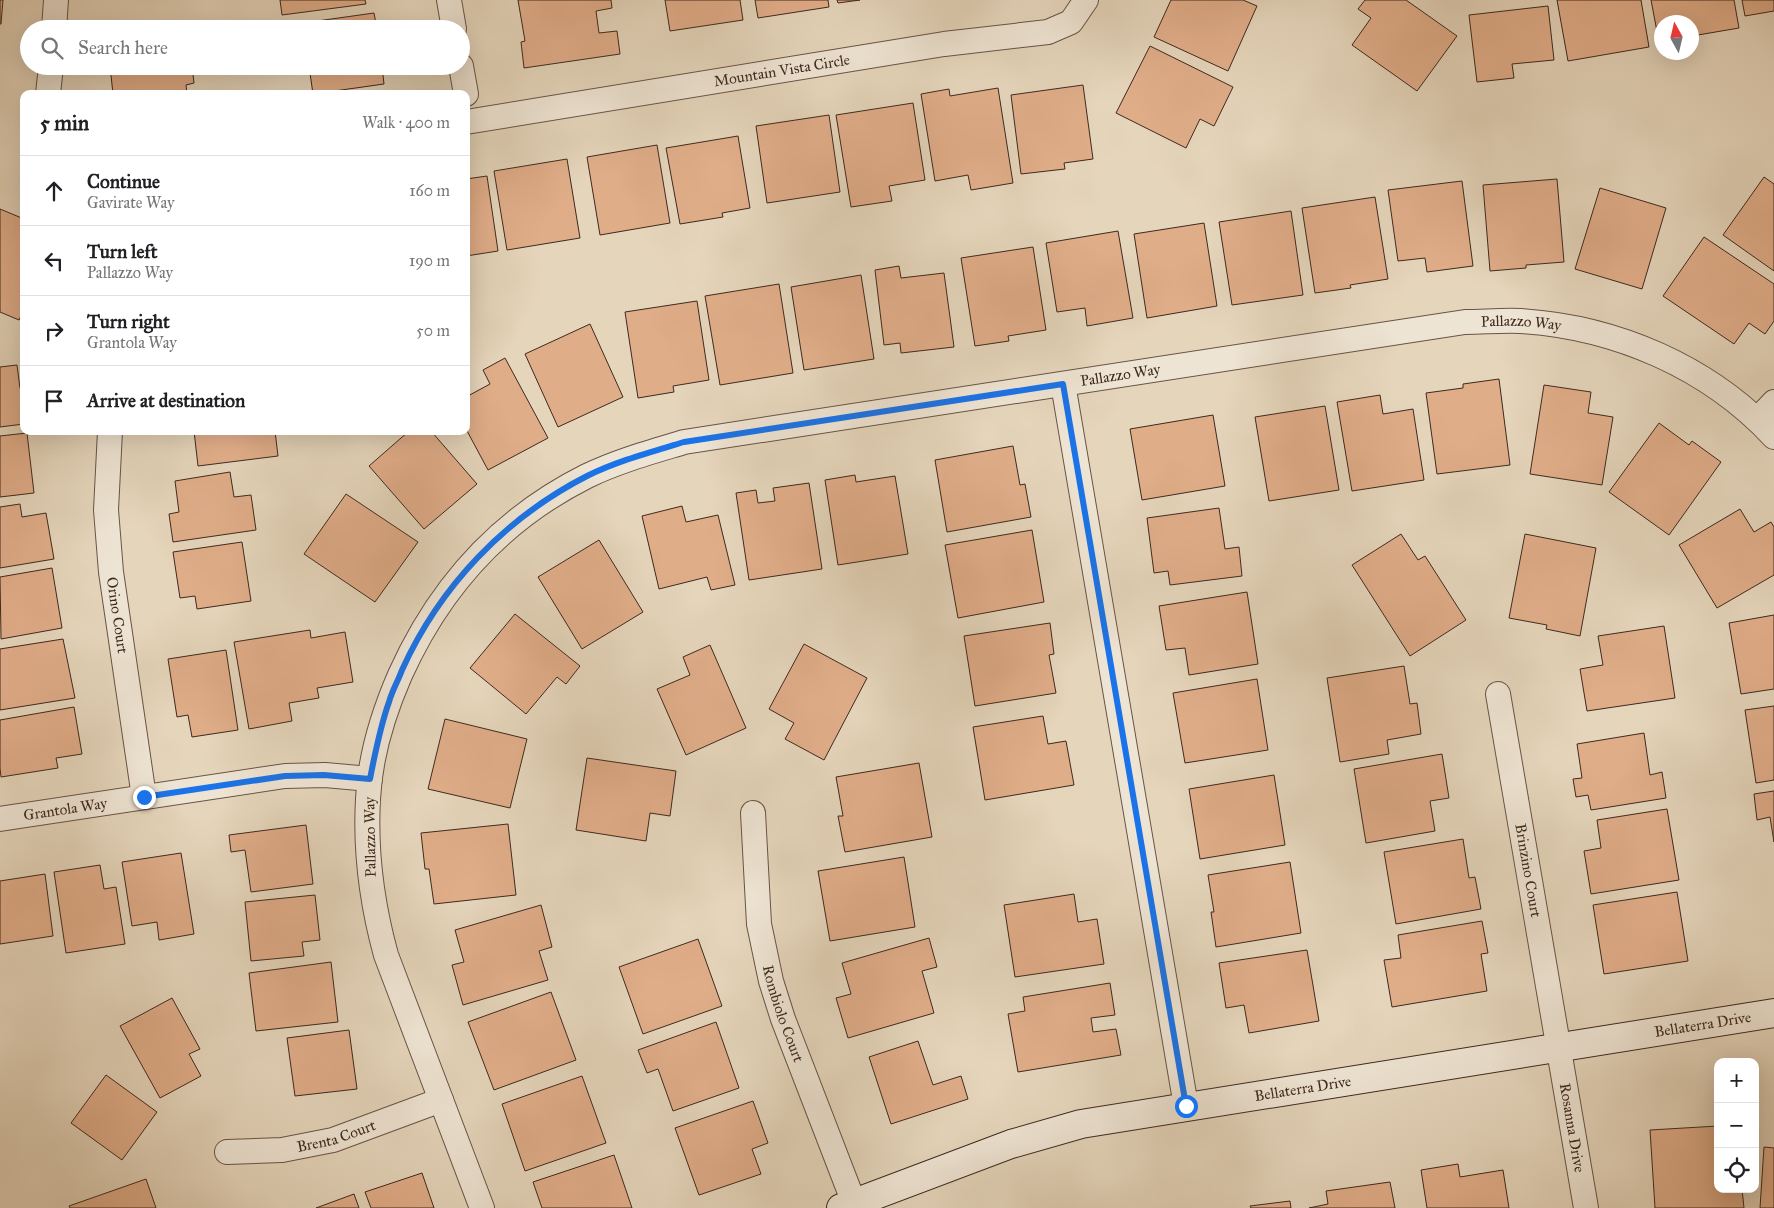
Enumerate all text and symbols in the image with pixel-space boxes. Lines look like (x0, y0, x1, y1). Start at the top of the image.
north arrow (1654, 15, 1699, 60)
search box (20, 20, 470, 75)
icon: search (38, 34, 66, 62)
text: Search here (78, 36, 168, 59)
street label: Mountain Vista Circle (712, 50, 851, 90)
text: 5 min (40, 110, 89, 136)
text: Walk · 400 m (362, 113, 450, 132)
text: Continue (87, 170, 160, 193)
icon: ahead (40, 177, 68, 205)
text: 160 m (409, 181, 450, 200)
text: Gavirate Way (87, 193, 174, 212)
text: Turn left (87, 240, 157, 263)
icon: left (40, 247, 68, 275)
text: 190 m (409, 251, 450, 270)
text: Pallazzo Way (87, 263, 173, 282)
text: Turn right (87, 310, 170, 333)
street label: Pallazzo Way (1480, 312, 1564, 335)
icon: right (40, 317, 68, 345)
text: 50 m (416, 321, 450, 340)
text: Grantola Way (87, 333, 177, 352)
street label: Pallazzo Way (1079, 360, 1162, 390)
icon: arrive (40, 387, 68, 415)
text: Arrive at destination (87, 389, 245, 412)
street label: Orino Court (103, 576, 132, 655)
route end (133, 786, 156, 809)
street label: Grantola Way (22, 794, 109, 824)
street label: Pallazzo Way (360, 796, 380, 877)
street label: Brinzino Court (1511, 822, 1545, 919)
street label: Rombiolo Court (759, 963, 808, 1065)
street label: Bellaterra Drive (1653, 1008, 1752, 1041)
map controls (1714, 1058, 1759, 1193)
button: + (1714, 1058, 1759, 1103)
street label: Bellaterra Drive (1253, 1072, 1352, 1105)
street label: Rosanna Drive (1556, 1082, 1589, 1174)
route start (1175, 1095, 1198, 1118)
button: − (1714, 1103, 1759, 1148)
street label: Brenta Court (295, 1116, 379, 1156)
button: locate (1714, 1148, 1759, 1193)

